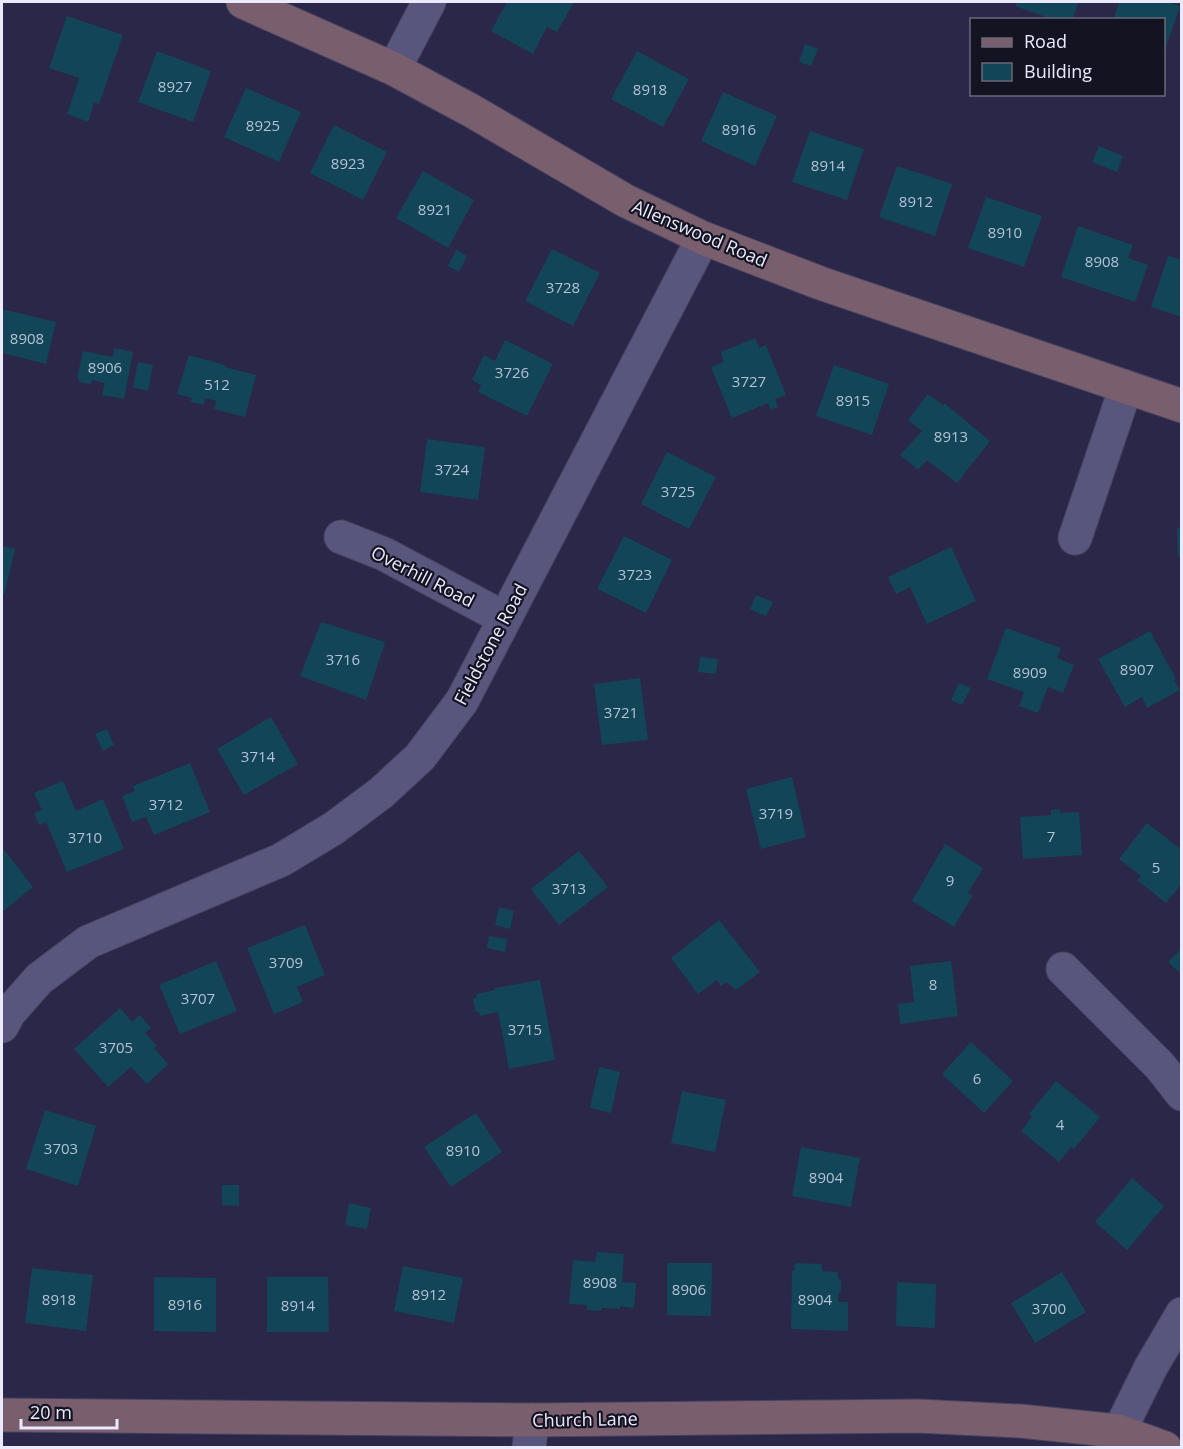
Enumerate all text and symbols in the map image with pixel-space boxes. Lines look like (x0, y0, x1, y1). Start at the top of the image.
legend (970, 18, 1165, 96)
text: Road (1024, 29, 1067, 53)
text: Building (1024, 59, 1092, 83)
house number: 8927 (158, 76, 192, 96)
house number: 8918 (633, 79, 667, 99)
house number: 8925 (246, 115, 280, 135)
house number: 8916 (722, 119, 756, 139)
house number: 8923 (331, 153, 365, 173)
house number: 8914 (811, 155, 846, 175)
house number: 8912 (899, 191, 933, 211)
street label: Allenswood Road (629, 194, 771, 272)
house number: 8921 (418, 199, 452, 219)
house number: 8910 (988, 222, 1022, 242)
house number: 8908 (1085, 251, 1119, 271)
house number: 3728 (546, 277, 580, 297)
house number: 8908 (10, 328, 44, 348)
house number: 8906 (88, 357, 122, 377)
house number: 3726 (495, 362, 529, 382)
house number: 3727 (732, 371, 766, 391)
house number: 512 (204, 374, 230, 394)
house number: 8915 (836, 390, 870, 410)
house number: 8913 (934, 426, 968, 446)
house number: 3724 (435, 459, 470, 479)
house number: 3725 (661, 481, 695, 501)
street label: Overhill Road (367, 540, 479, 612)
house number: 3723 (618, 564, 652, 584)
street label: Fieldstone Road (448, 579, 532, 709)
house number: 3716 (326, 649, 360, 669)
house number: 8907 (1120, 659, 1154, 679)
house number: 8909 (1013, 662, 1047, 682)
house number: 3721 (604, 702, 638, 722)
house number: 3714 (241, 746, 276, 766)
house number: 3712 (149, 794, 183, 814)
house number: 3719 (759, 803, 793, 823)
house number: 7 (1047, 826, 1055, 846)
house number: 3710 (68, 827, 102, 847)
house number: 5 (1152, 857, 1160, 877)
house number: 9 (946, 870, 954, 890)
house number: 3713 (552, 878, 586, 898)
house number: 3709 (269, 952, 303, 972)
house number: 8 (929, 974, 937, 994)
house number: 3707 (181, 988, 215, 1008)
house number: 3715 (508, 1019, 542, 1039)
house number: 3705 (99, 1037, 133, 1057)
house number: 6 (973, 1068, 981, 1088)
house number: 4 (1056, 1114, 1065, 1134)
house number: 3703 (44, 1138, 78, 1158)
house number: 8910 (446, 1140, 480, 1160)
house number: 8904 (809, 1167, 844, 1187)
house number: 8908 (583, 1272, 617, 1292)
house number: 8906 (672, 1279, 706, 1299)
house number: 8912 (412, 1284, 446, 1304)
house number: 8918 (42, 1289, 76, 1309)
house number: 8904 (798, 1289, 833, 1309)
house number: 8916 (168, 1294, 202, 1314)
house number: 8914 (281, 1295, 316, 1315)
house number: 3700 (1032, 1298, 1066, 1318)
scale bar (21, 1392, 117, 1430)
text: 20 m (30, 1400, 72, 1424)
street label: Church Lane (532, 1406, 638, 1432)

